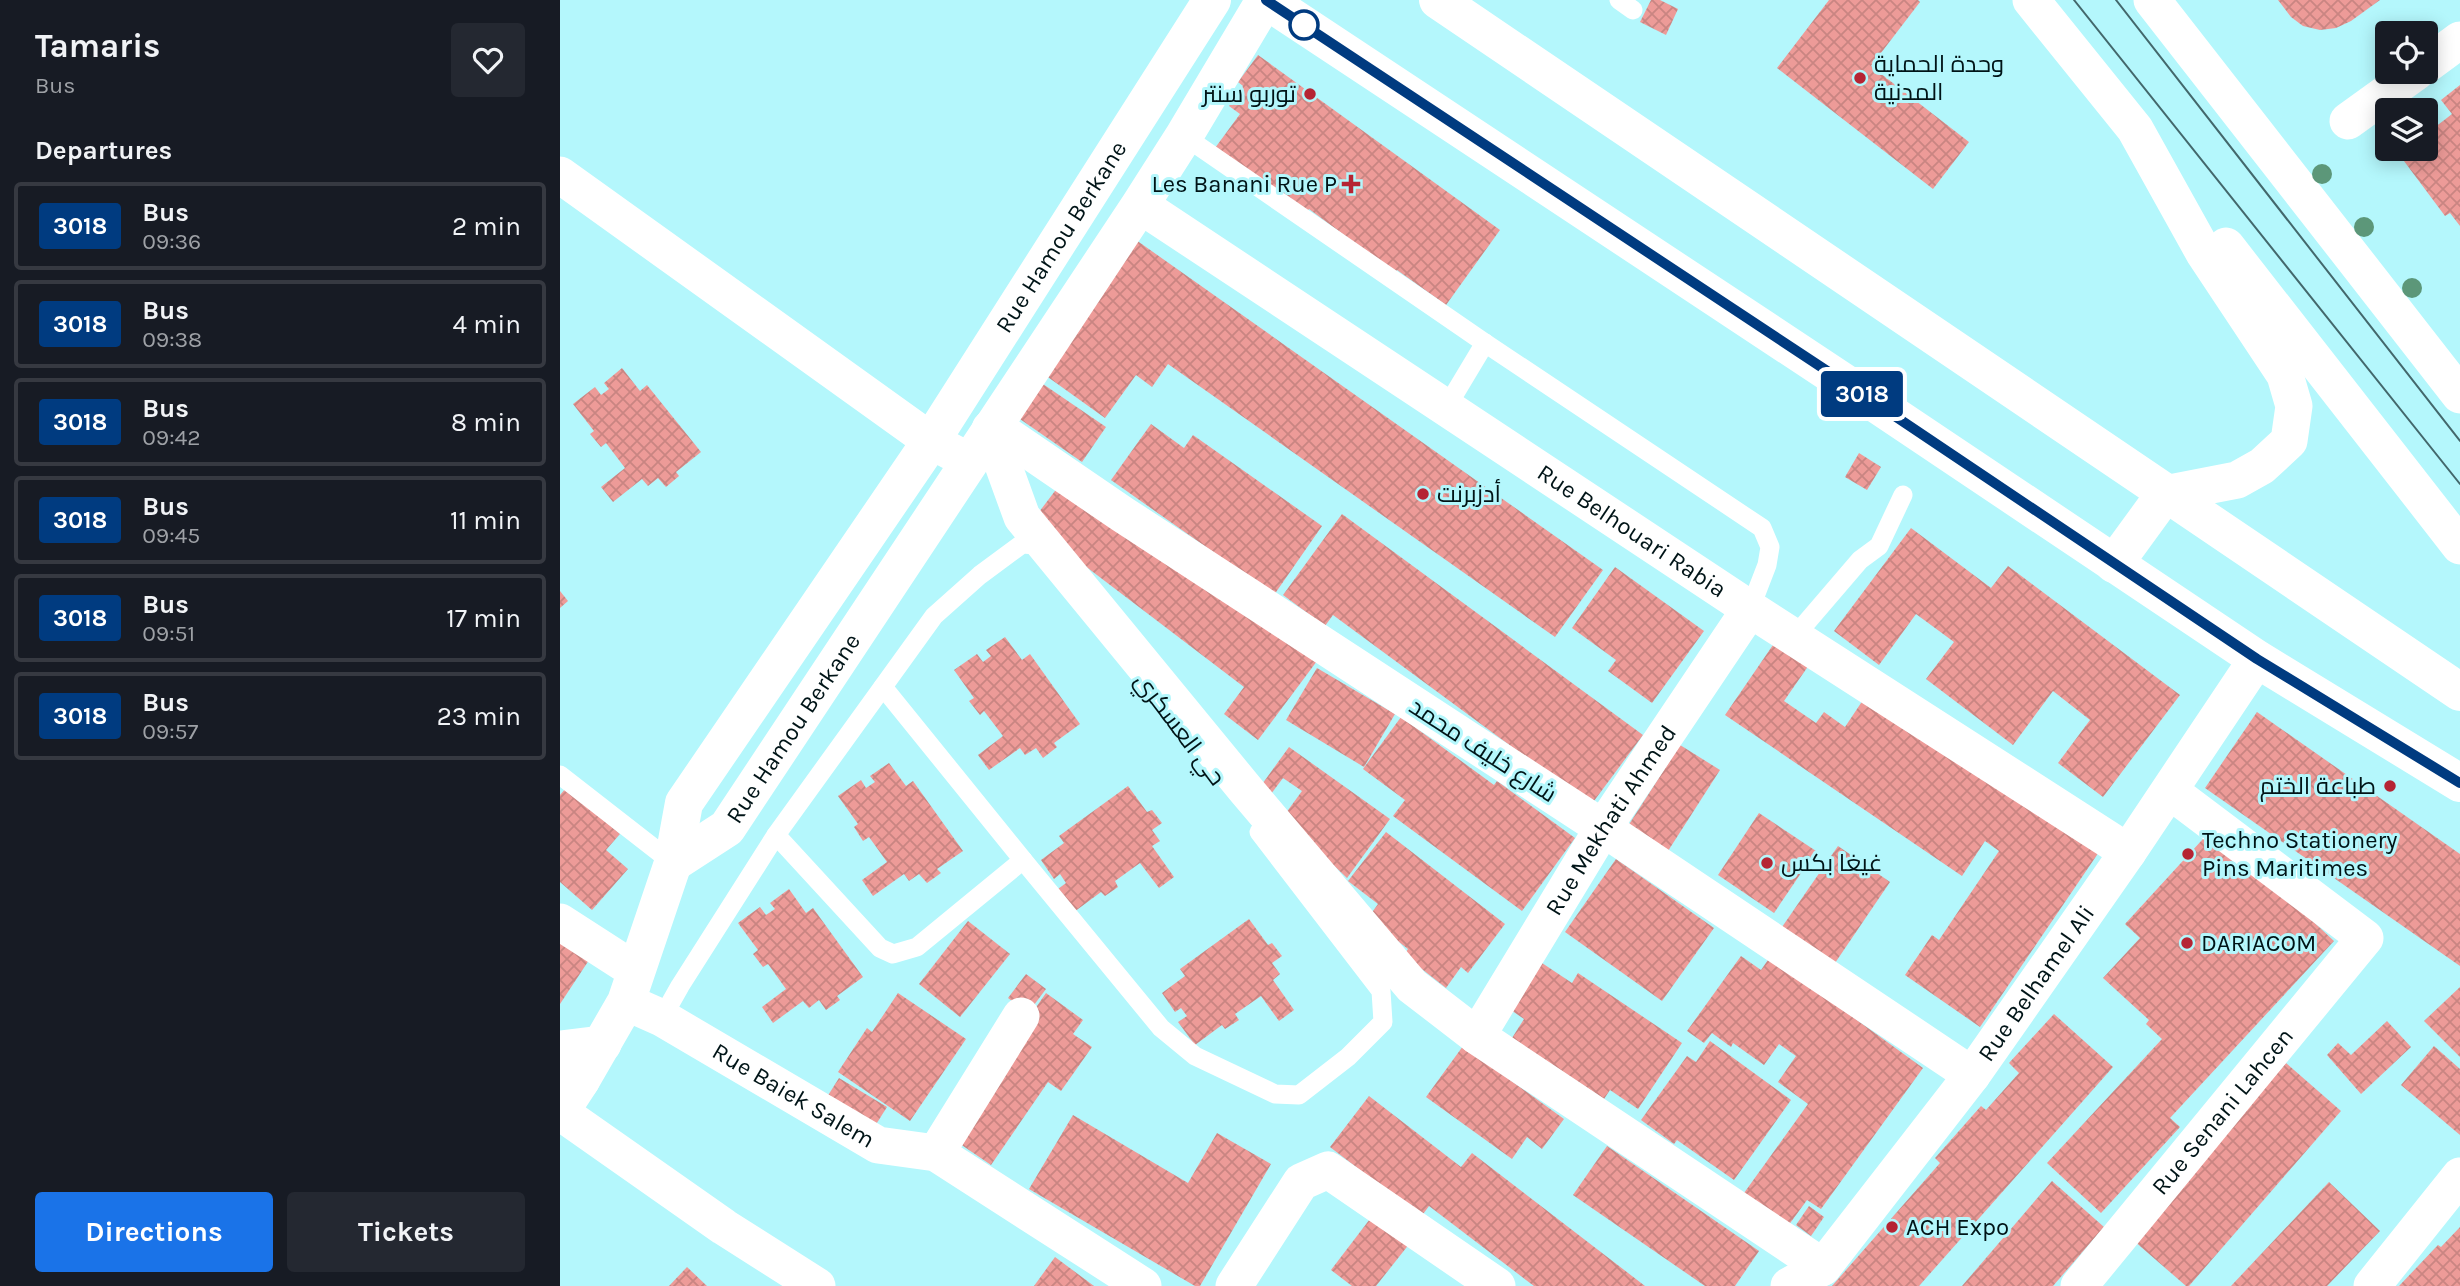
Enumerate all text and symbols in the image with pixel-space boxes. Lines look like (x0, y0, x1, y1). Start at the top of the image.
unlabelled marker (1289, 10, 1319, 40)
map controls (2375, 21, 2438, 161)
button: locate (2375, 21, 2438, 84)
button: heart (451, 23, 525, 97)
text: Tamaris (35, 27, 161, 65)
place label: وحدة الحماية المدنية (1874, 50, 2004, 106)
marker: وحدة الحماية المدنية (1852, 70, 1868, 86)
text: Bus (35, 72, 75, 99)
place label: توربو سنتر (1200, 80, 1297, 108)
marker: توربو سنتر (1302, 86, 1318, 102)
button: layers (2375, 98, 2438, 161)
text: Departures (35, 135, 172, 166)
street label: Rue Hamou Berkane (990, 136, 1132, 338)
place label: Les Banani Rue P (1151, 170, 1337, 198)
marker: Les Banani Rue P (1343, 176, 1359, 192)
text: Bus (142, 197, 189, 228)
text: 2 min (452, 211, 521, 242)
text: 3018 (53, 212, 107, 240)
text: 09:36 (142, 228, 201, 255)
text: Bus (142, 295, 189, 326)
text: 4 min (453, 309, 521, 340)
text: 3018 (53, 310, 107, 338)
text: 09:38 (142, 326, 202, 353)
line badge: 3018 (1813, 371, 1911, 417)
text: 3018 (1835, 380, 1889, 408)
text: Bus (142, 393, 189, 424)
text: 8 min (451, 407, 521, 438)
text: 3018 (53, 408, 107, 436)
text: 09:42 (142, 424, 201, 451)
street label: Rue Belhouari Rabia (1532, 458, 1732, 603)
place label: أدزبرنت (1437, 478, 1501, 508)
marker: أدزبرنت (1415, 486, 1431, 502)
text: Bus (142, 491, 189, 522)
text: 11 min (450, 505, 521, 536)
text: 3018 (53, 506, 107, 534)
text: 09:45 (142, 522, 200, 549)
text: Bus (142, 589, 189, 620)
text: 17 min (446, 603, 521, 634)
text: 3018 (53, 604, 107, 632)
text: 09:51 (142, 620, 195, 647)
street label: Rue Hamou Berkane (720, 628, 866, 828)
street label: حي العسكري (1125, 667, 1231, 794)
text: Bus (142, 687, 189, 718)
street label: شارع خليف محمد (1403, 692, 1562, 810)
text: 23 min (437, 701, 521, 732)
text: 3018 (53, 702, 107, 730)
text: 09:57 (142, 718, 198, 745)
street label: Rue Mekhati Ahmed (1540, 720, 1682, 920)
place label: طباعة الختم (2260, 772, 2376, 802)
marker: طباعة الختم (2382, 778, 2398, 794)
place label: Techno Stationery Pins Maritimes (2202, 826, 2397, 882)
marker: Techno Stationery Pins Maritimes (2180, 846, 2196, 862)
place label: غيغا بكس (1781, 849, 1882, 877)
marker: غيغا بكس (1759, 855, 1775, 871)
street label: Rue Belhamel Ali (1972, 900, 2100, 1067)
place label: DARIACOM (2201, 929, 2316, 957)
marker: DARIACOM (2179, 935, 2195, 951)
street label: Rue Senani Lahcen (2146, 1022, 2299, 1200)
street label: Rue Baiek Salem (707, 1037, 880, 1154)
button: Directions (35, 1192, 273, 1272)
button: Tickets (287, 1192, 525, 1272)
place label: ACH Expo (1906, 1213, 2009, 1241)
marker: ACH Expo (1884, 1219, 1900, 1235)

